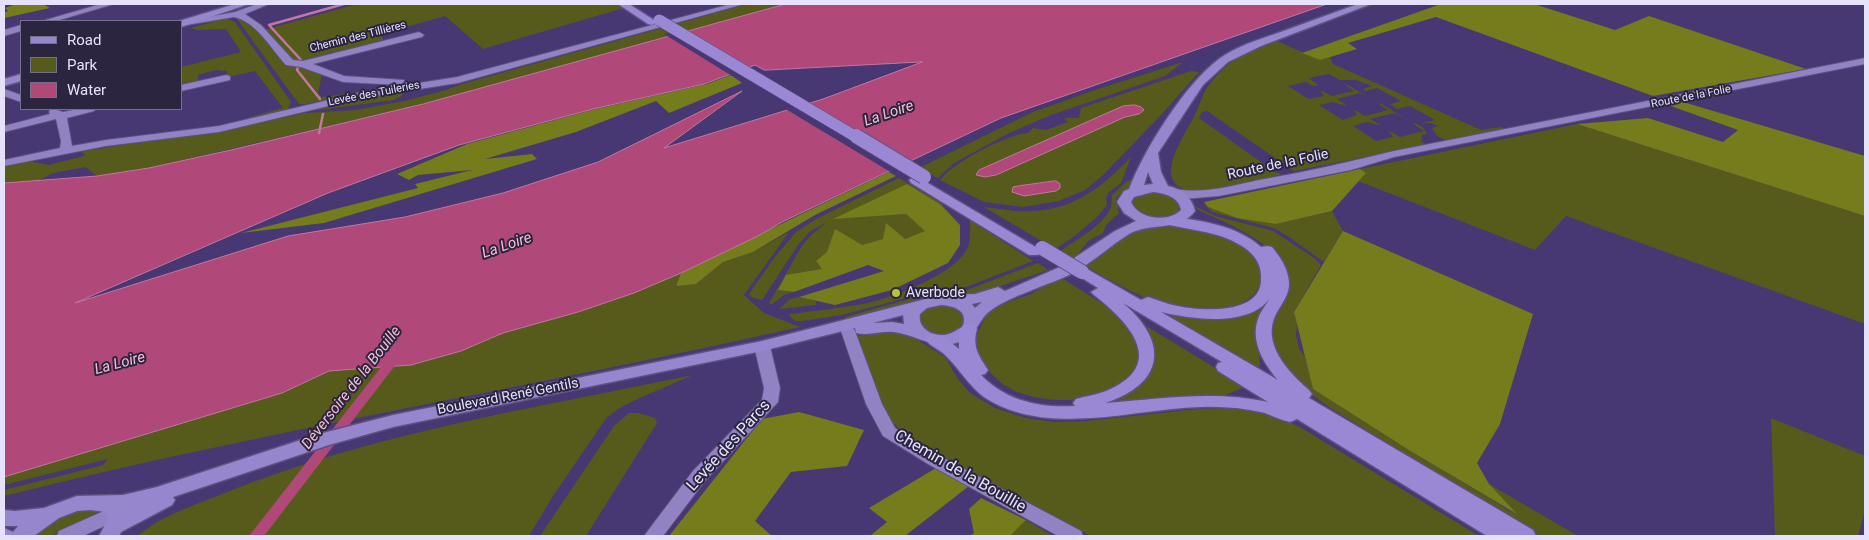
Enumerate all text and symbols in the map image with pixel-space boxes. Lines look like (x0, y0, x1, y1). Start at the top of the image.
street label: Chemin des Tillières (308, 19, 408, 55)
legend (20, 20, 182, 110)
text: Road (67, 31, 101, 49)
text: Park (67, 56, 97, 74)
street label: Levée des Tuileries (327, 79, 421, 109)
text: Water (67, 81, 106, 99)
street label: Route de la Folie (1650, 83, 1732, 111)
water label: La Loire (862, 97, 916, 131)
street label: Route de la Folie (1226, 146, 1330, 184)
water label: La Loire (480, 229, 534, 263)
place label: Averbode (906, 285, 965, 301)
marker: Averbode (890, 287, 902, 299)
water label: Déversoire de la Bouille (299, 323, 405, 453)
water label: La Loire (93, 349, 147, 379)
street label: Boulevard René Gentils (436, 375, 580, 419)
street label: Levée des Parcs (683, 396, 775, 496)
street label: Chemin de la Bouillie (891, 427, 1029, 517)

